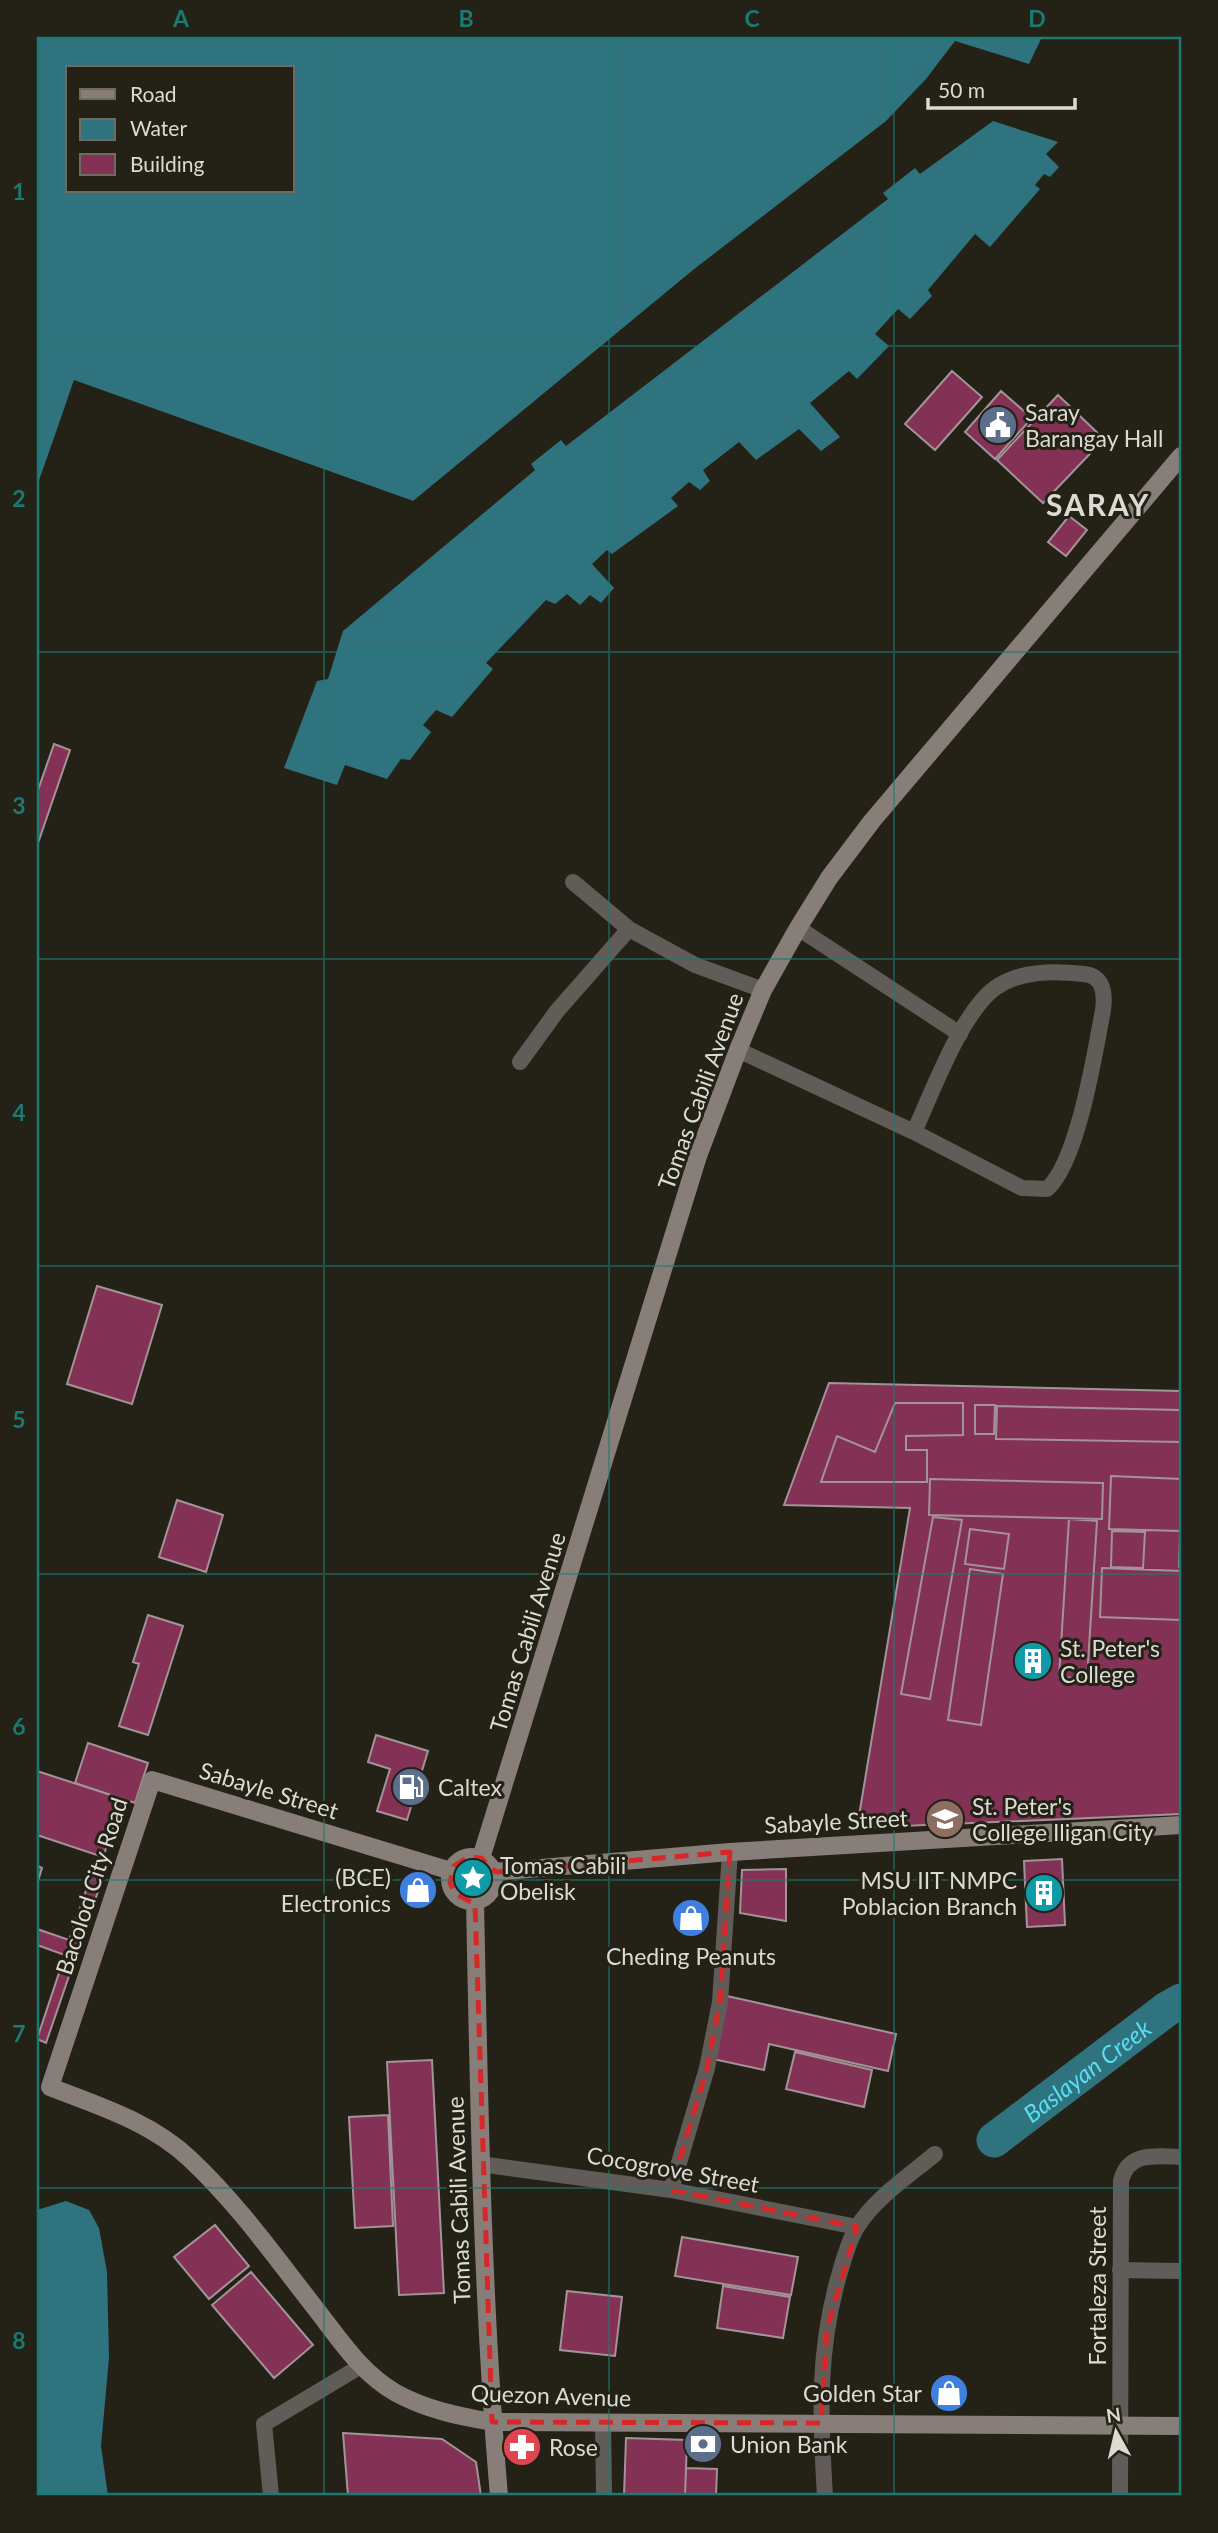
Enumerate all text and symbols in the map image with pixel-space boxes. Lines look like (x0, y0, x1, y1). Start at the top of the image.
text: A (172, 4, 190, 32)
text: B (458, 4, 474, 32)
text: C (744, 4, 760, 32)
text: D (1028, 4, 1046, 32)
legend (66, 66, 294, 192)
scale bar (928, 66, 1074, 110)
text: 50 m (938, 77, 985, 102)
text: Road (130, 81, 177, 106)
text: Water (130, 115, 187, 140)
text: Building (130, 151, 205, 176)
text: 1 (12, 177, 26, 205)
place label: Saray Barangay Hall (1025, 398, 1163, 452)
public building icon: Saray Barangay Hall (977, 404, 1019, 446)
text: 2 (12, 484, 26, 512)
district label: SARAY (1046, 486, 1150, 522)
text: 3 (12, 791, 26, 819)
street label: Tomas Cabili Avenue (651, 989, 749, 1193)
text: 4 (12, 1098, 26, 1126)
text: 5 (12, 1405, 26, 1433)
street label: Tomas Cabili Avenue (483, 1529, 571, 1735)
place label: St. Peter's College (1060, 1634, 1160, 1688)
building icon: St. Peter's College (1012, 1640, 1054, 1682)
text: 6 (12, 1712, 26, 1740)
street label: Sabayle Street (196, 1756, 342, 1825)
fuel station icon: Caltex (390, 1766, 432, 1808)
place label: Caltex (438, 1773, 502, 1801)
place label: St. Peter's College Iligan City (972, 1792, 1153, 1846)
street label: Bacolod City Road (49, 1794, 133, 1978)
school or university icon: St. Peter's College Iligan City (924, 1798, 966, 1840)
street label: Sabayle Street (764, 1803, 909, 1839)
place label: Tomas Cabili Obelisk (500, 1851, 626, 1905)
place icon: Tomas Cabili Obelisk (452, 1857, 494, 1899)
place label: (BCE) Electronics (281, 1863, 391, 1917)
place label: MSU IIT NMPC Poblacion Branch (842, 1866, 1017, 1920)
shop icon: (BCE) Electronics (397, 1869, 439, 1911)
building icon: MSU IIT NMPC Poblacion Branch (1023, 1872, 1065, 1914)
shop icon: Cheding Peanuts (670, 1897, 712, 1939)
place label: Cheding Peanuts (606, 1942, 776, 1970)
water label: Baslayan Creek (1017, 2012, 1156, 2128)
text: 7 (12, 2019, 26, 2047)
street label: Tomas Cabili Avenue (440, 2096, 476, 2304)
street label: Cocogrove Street (585, 2140, 762, 2198)
street label: Fortaleza Street (1083, 2206, 1111, 2365)
text: 8 (12, 2326, 26, 2354)
shop icon: Golden Star (928, 2372, 970, 2414)
street label: Quezon Avenue (470, 2378, 632, 2412)
place label: Golden Star (803, 2379, 923, 2407)
north arrow (1082, 2396, 1152, 2466)
text: N (1105, 2402, 1122, 2427)
bank icon: Union Bank (682, 2423, 724, 2465)
pharmacy icon: Rose (501, 2426, 543, 2468)
place label: Union Bank (730, 2430, 848, 2458)
place label: Rose (549, 2433, 598, 2461)

